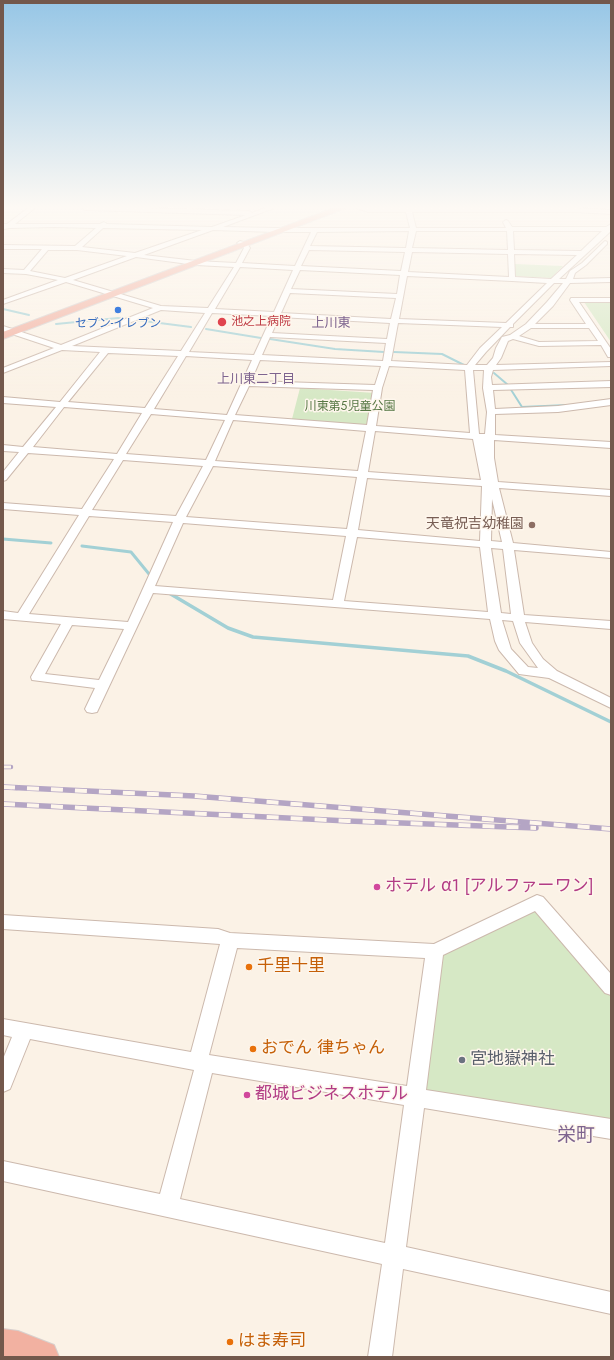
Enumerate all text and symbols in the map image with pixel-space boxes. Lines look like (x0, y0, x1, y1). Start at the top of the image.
marker: セブン-イレブン (113, 305, 123, 315)
place label: 池之上病院 (231, 315, 291, 329)
marker: 池之上病院 (216, 316, 228, 328)
district label: 上川東 (312, 316, 350, 332)
place label: セブン-イレブン (75, 317, 161, 331)
district label: 上川東二丁目 (217, 372, 295, 388)
park label: 川東第5児童公園 (305, 400, 395, 414)
place label: 天竜祝吉幼稚園 (426, 517, 524, 533)
marker: 天竜祝吉幼稚園 (527, 520, 537, 530)
place label: ホテル α1 [アルファーワン] (385, 877, 594, 897)
marker: ホテル α1 [アルファーワン] (372, 882, 382, 892)
place label: 千里十里 (257, 957, 325, 977)
marker: 千里十里 (244, 962, 254, 972)
place label: おでん 律ちゃん (261, 1039, 385, 1059)
marker: おでん 律ちゃん (248, 1044, 258, 1054)
place label: 宮地嶽神社 (470, 1050, 555, 1070)
marker: 宮地嶽神社 (457, 1055, 467, 1065)
place label: 都城ビジネスホテル (255, 1085, 408, 1105)
marker: 都城ビジネスホテル (242, 1090, 252, 1100)
district label: 栄町 (557, 1125, 595, 1147)
place label: はま寿司 (238, 1332, 306, 1352)
marker: はま寿司 (225, 1337, 235, 1347)

